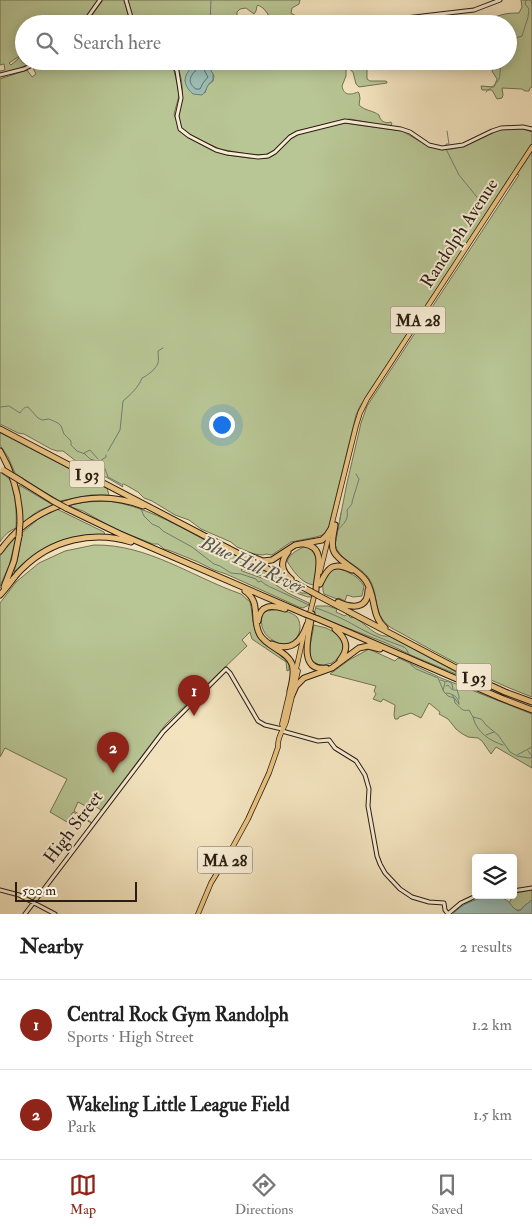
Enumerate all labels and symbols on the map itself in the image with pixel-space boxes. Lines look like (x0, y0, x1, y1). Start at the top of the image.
street label: Randolph Avenue (415, 174, 504, 292)
road number: MA 28 (390, 306, 446, 334)
your location (209, 412, 235, 438)
road number: I 93 (70, 460, 104, 488)
water label: Blue Hill River (196, 530, 309, 600)
road number: I 93 (456, 664, 492, 690)
pin: 1 (178, 675, 210, 716)
pin: 2 (97, 732, 129, 773)
street label: High Street (39, 786, 108, 868)
road number: MA 28 (198, 846, 252, 874)
scale bar (15, 879, 138, 902)

